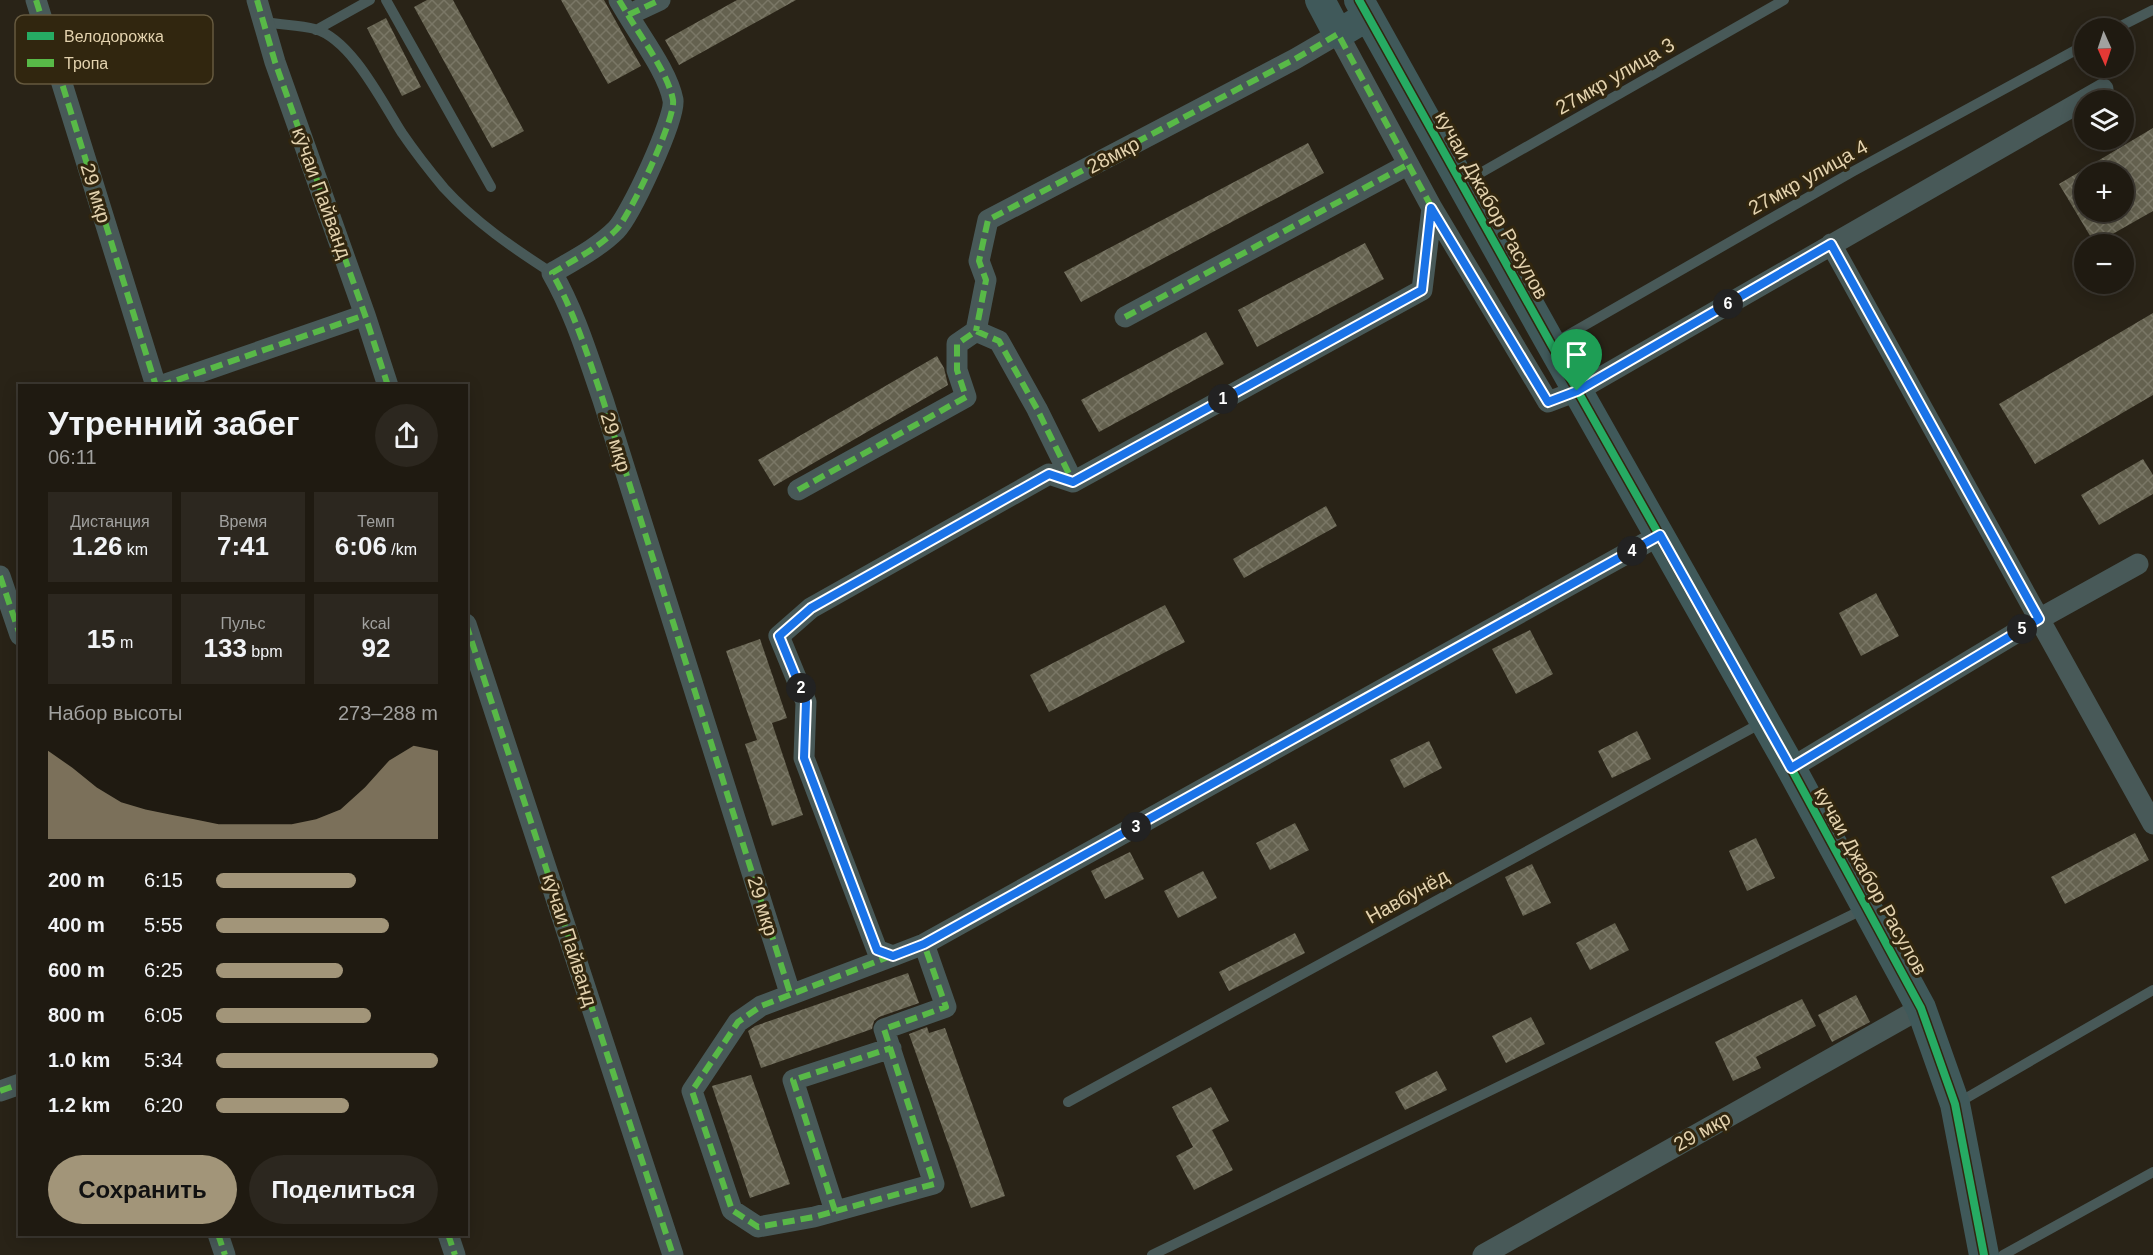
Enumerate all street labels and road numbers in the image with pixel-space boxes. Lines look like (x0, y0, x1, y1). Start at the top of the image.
street label: 27мкр улица 3 (1552, 33, 1678, 119)
street label: кучаи Джабор Расулов (1431, 107, 1553, 303)
street label: кӯчаи Пайванд (288, 124, 356, 262)
street label: 28мкр (1083, 132, 1143, 178)
street label: 27мкр улица 4 (1744, 135, 1872, 219)
street label: 29 мкр (76, 160, 116, 226)
street label: 29 мкр (596, 409, 636, 475)
street label: кучаи Джабор Расулов (1810, 783, 1932, 979)
street label: Навбунёд (1362, 864, 1452, 928)
street label: кӯчаи Пайванд (538, 871, 602, 1009)
street label: 29 мкр (743, 873, 783, 939)
street label: 29 мкр (1670, 1106, 1734, 1156)

